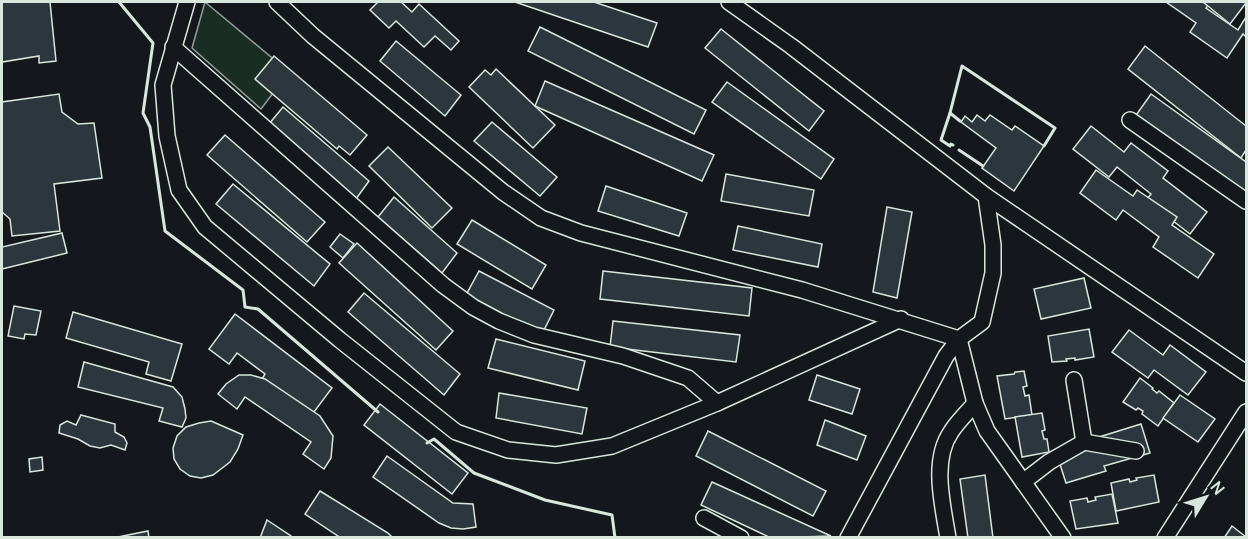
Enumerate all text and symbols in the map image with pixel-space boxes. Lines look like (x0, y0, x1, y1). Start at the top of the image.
north arrow (1176, 467, 1236, 527)
text: N (1206, 476, 1230, 499)

